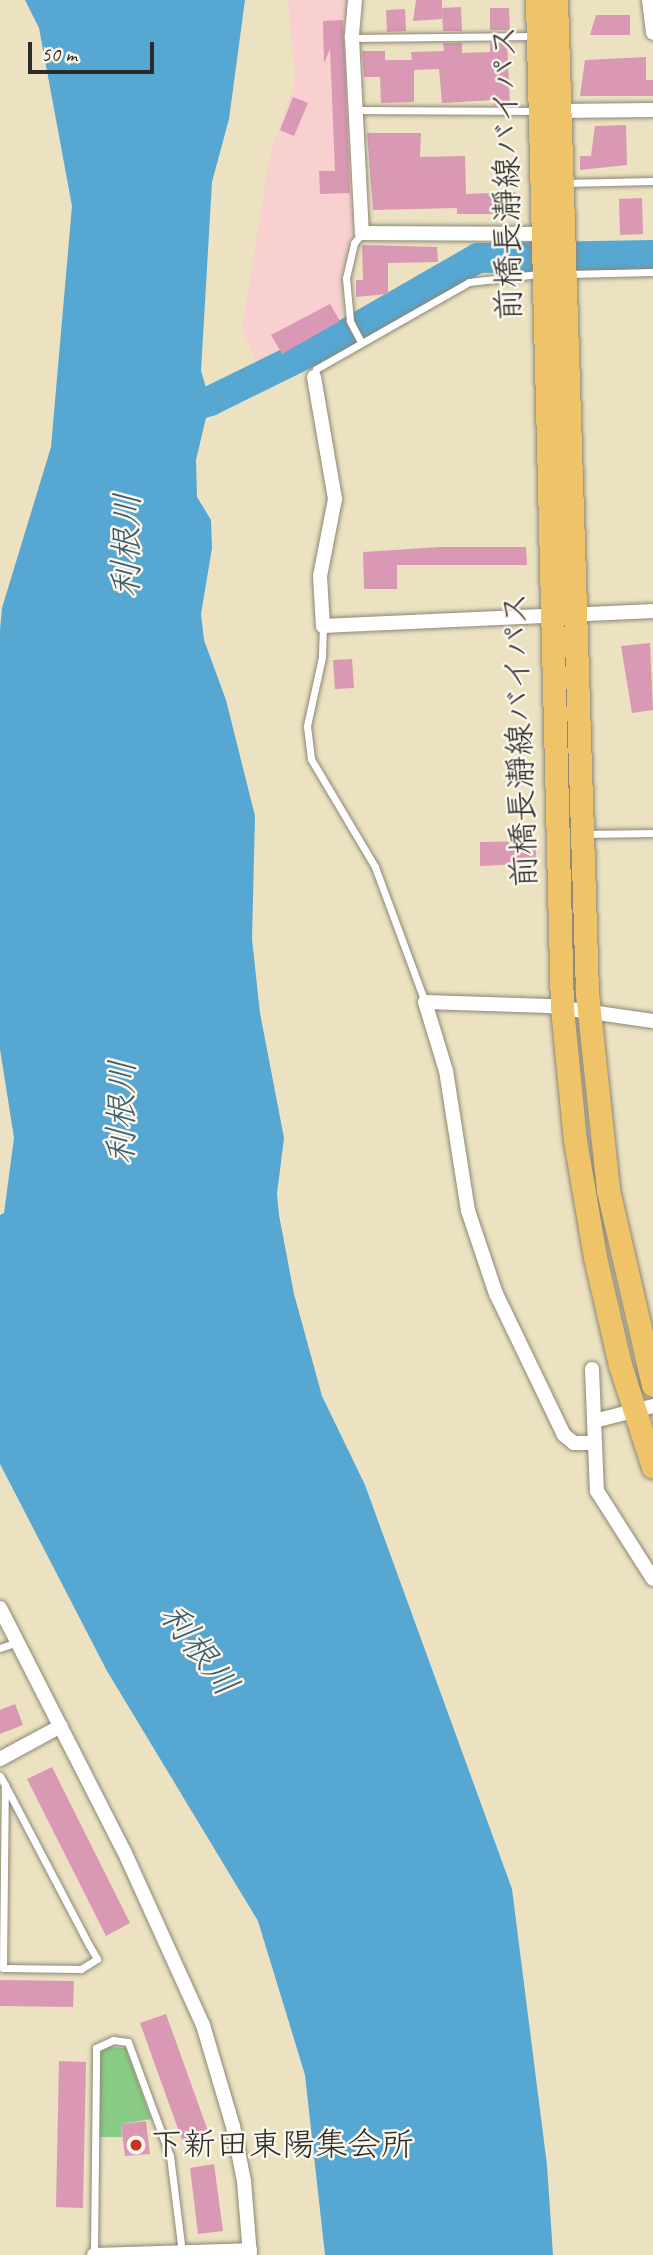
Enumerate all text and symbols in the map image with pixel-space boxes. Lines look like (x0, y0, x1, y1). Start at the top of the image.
street label: 前橋長瀞線バイパス (485, 24, 529, 322)
scale bar (32, 28, 158, 72)
text: 50 m (41, 41, 77, 67)
water label: 利根川 (105, 492, 149, 598)
street label: 前橋長瀞線バイパス (495, 591, 545, 889)
water label: 利根川 (100, 1059, 144, 1165)
water label: 利根川 (151, 1595, 247, 1705)
place label: 下新田東陽集会所 (150, 2125, 414, 2165)
marker: 下新田東陽集会所 (128, 2137, 144, 2153)

